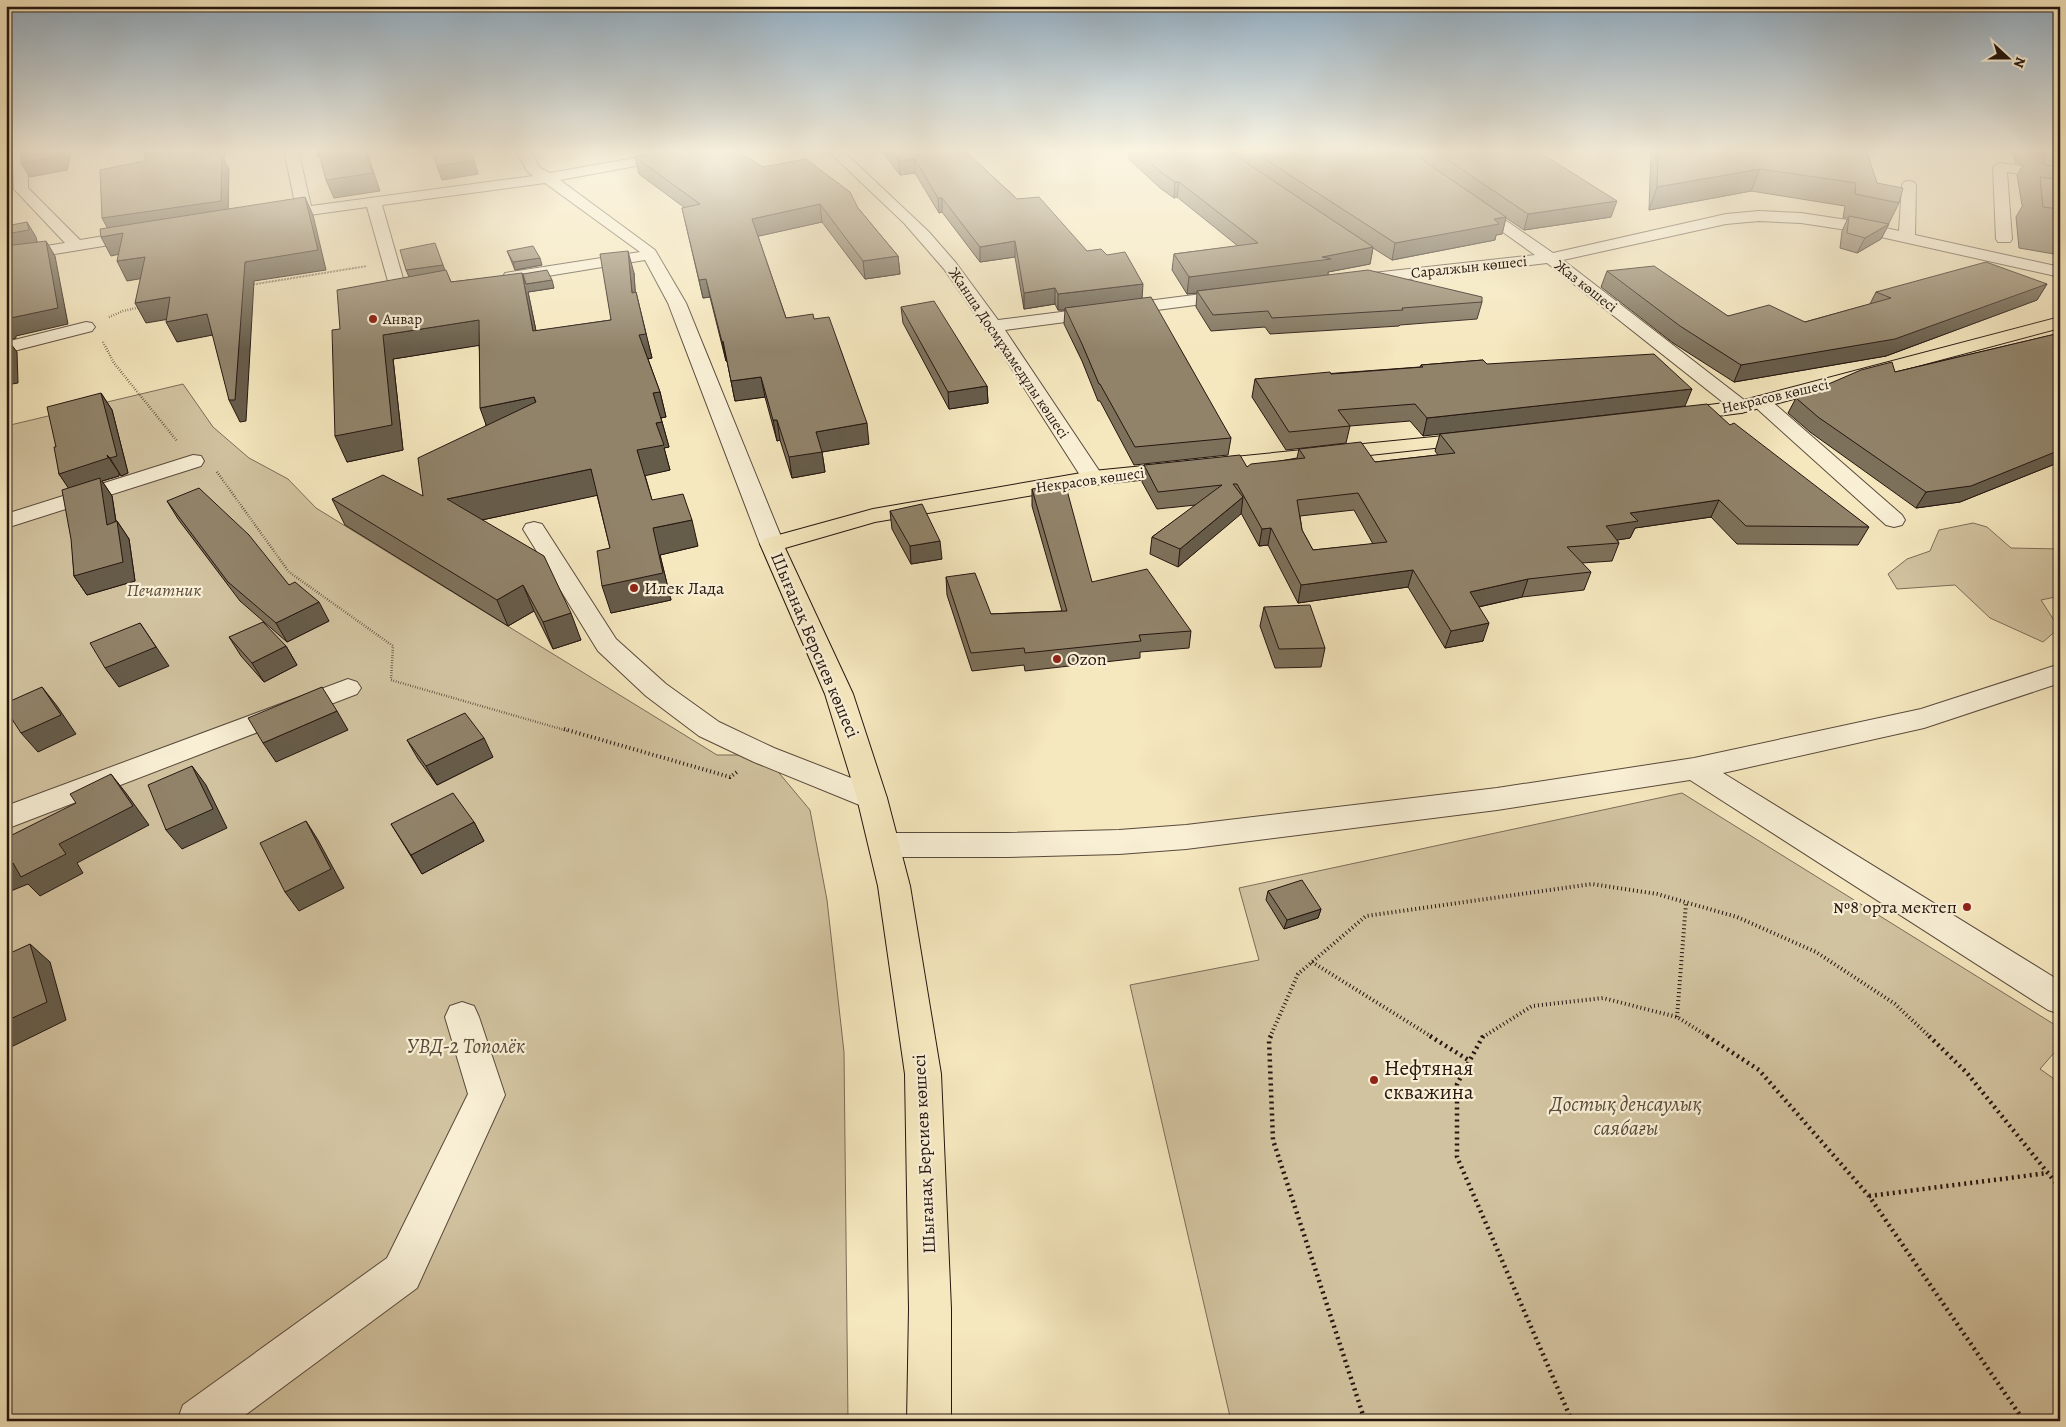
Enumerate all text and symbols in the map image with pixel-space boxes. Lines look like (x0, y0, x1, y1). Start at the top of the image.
north arrow (1984, 32, 2034, 82)
text: N (2009, 54, 2030, 71)
street label: Саралжын көшесі (1410, 251, 1528, 283)
street label: Жаз көшесі (1550, 255, 1622, 317)
street label: Жанша Досмұхамедұлы көшесі (944, 264, 1074, 442)
place label: Анвар (382, 309, 422, 329)
marker: Анвар (367, 313, 379, 325)
street label: Некрасов көшесі (1719, 374, 1831, 418)
street label: Некрасов көшесі (1034, 462, 1146, 498)
street label: Шығанақ Берсиев көшесі (765, 548, 865, 742)
place label: Илек Лада (644, 576, 725, 600)
park label: Печатник (127, 578, 201, 602)
marker: Илек Лада (628, 582, 640, 594)
place label: Ozon (1067, 647, 1107, 671)
marker: Ozon (1051, 653, 1063, 665)
place label: №8 орта мектеп (1833, 895, 1957, 919)
marker: №8 орта мектеп (1961, 901, 1973, 913)
park label: УВД-2 Тополёк (407, 1032, 525, 1060)
street label: Шығанақ Берсиев көшесі (907, 1054, 941, 1254)
place label: Нефтяная скважина (1384, 1054, 1474, 1106)
marker: Нефтяная скважина (1368, 1074, 1380, 1086)
park label: Достық денсаулық саябағы (1548, 1090, 1702, 1142)

